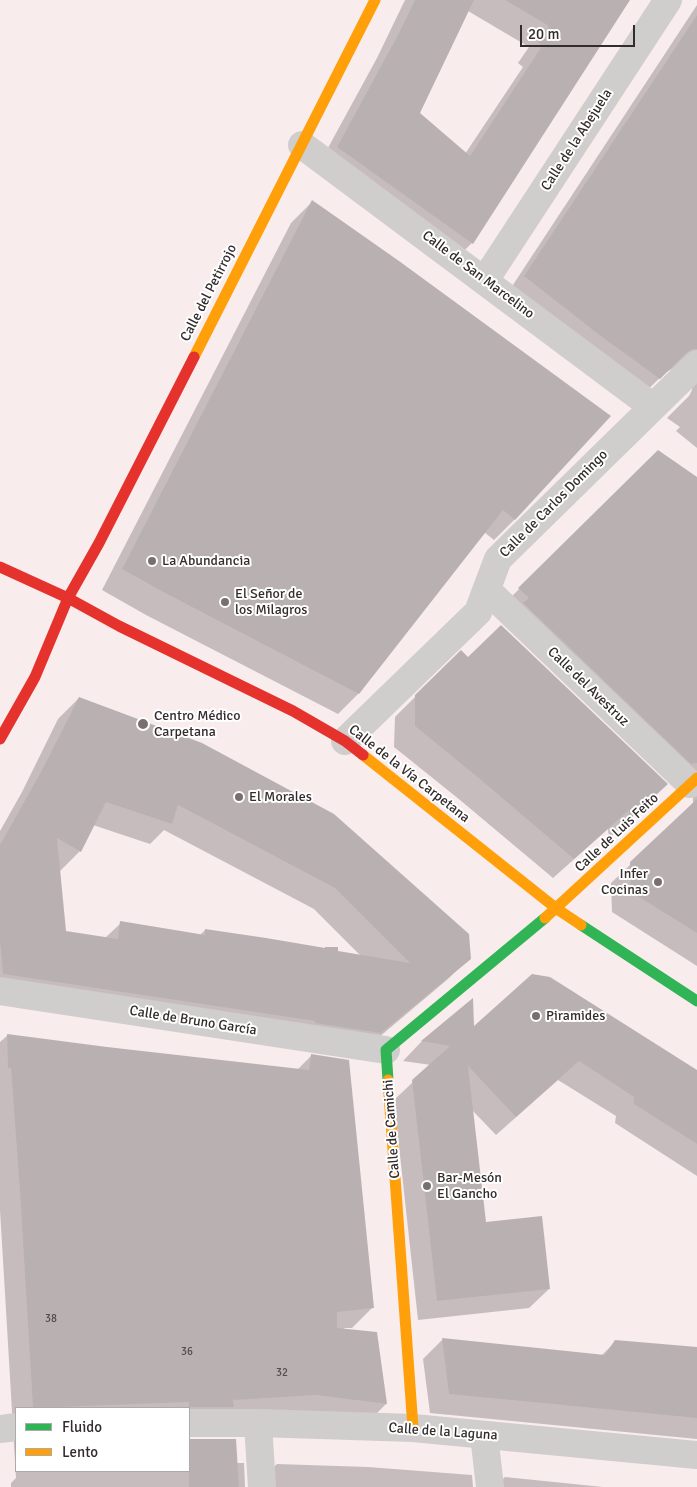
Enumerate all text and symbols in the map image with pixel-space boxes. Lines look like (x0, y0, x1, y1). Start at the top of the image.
scale bar (522, 15, 637, 47)
text: 20 m (528, 25, 559, 43)
street label: Calle de la Abejuela (538, 86, 616, 194)
street label: Calle de San Marcelino (419, 227, 537, 323)
street label: Calle del Petirrojo (177, 242, 241, 344)
street label: Calle de Carlos Domingo (497, 447, 611, 561)
place label: La Abundancia (162, 553, 250, 569)
marker: La Abundancia (146, 555, 158, 567)
place label: El Señor de los Milagros (235, 586, 307, 618)
marker: El Señor de los Milagros (219, 596, 231, 608)
street label: Calle del Avestruz (544, 644, 632, 730)
place label: Centro Médico Carpetana (154, 708, 240, 740)
marker: Centro Médico Carpetana (136, 717, 150, 731)
street label: Calle de la Vía Carpetana (345, 721, 473, 827)
place label: El Morales (249, 789, 312, 805)
street label: Calle de Luis Feito (572, 790, 662, 876)
marker: El Morales (233, 791, 245, 803)
place label: Infer Cocinas (601, 866, 648, 899)
marker: Infer Cocinas (652, 876, 664, 888)
street label: Calle de Bruno García (128, 1003, 258, 1039)
place label: Piramides (546, 1008, 605, 1024)
marker: Piramides (530, 1010, 542, 1022)
street label: Calle de Camichi (380, 1079, 404, 1179)
place label: Bar-Mesón El Gancho (437, 1170, 502, 1202)
marker: Bar-Mesón El Gancho (421, 1180, 433, 1192)
house number: 38 (45, 1312, 57, 1326)
house number: 36 (181, 1345, 193, 1359)
house number: 32 (276, 1366, 288, 1380)
legend (15, 1407, 190, 1472)
text: Fluido (62, 1418, 102, 1436)
street label: Calle de la Laguna (388, 1420, 498, 1444)
text: Lento (62, 1443, 98, 1461)

